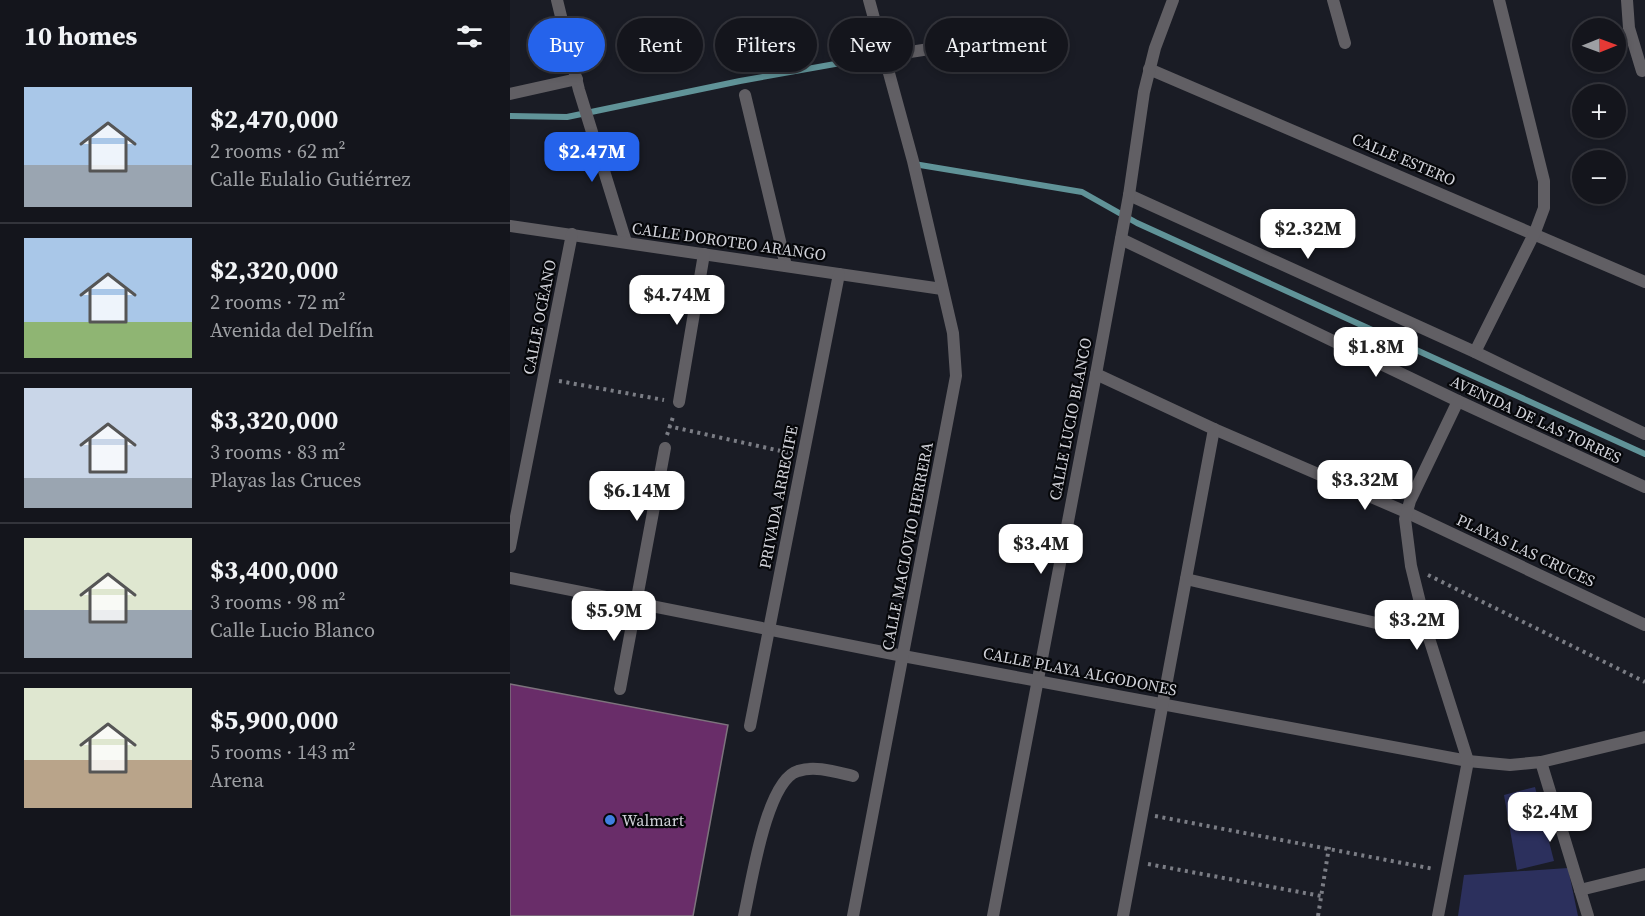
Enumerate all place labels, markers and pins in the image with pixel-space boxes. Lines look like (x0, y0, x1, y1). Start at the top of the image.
pin: $2.47M (543, 132, 641, 183)
pin: $2.32M (1259, 209, 1357, 260)
pin: $4.74M (628, 275, 726, 326)
pin: $1.8M (1334, 327, 1418, 378)
pin: $3.32M (1316, 460, 1414, 511)
pin: $6.14M (588, 471, 686, 522)
pin: $3.4M (999, 524, 1083, 575)
pin: $5.9M (572, 591, 656, 642)
pin: $3.2M (1375, 600, 1459, 651)
pin: $2.4M (1508, 792, 1592, 843)
place label: Walmart (622, 809, 685, 831)
marker: Walmart (603, 813, 617, 827)

